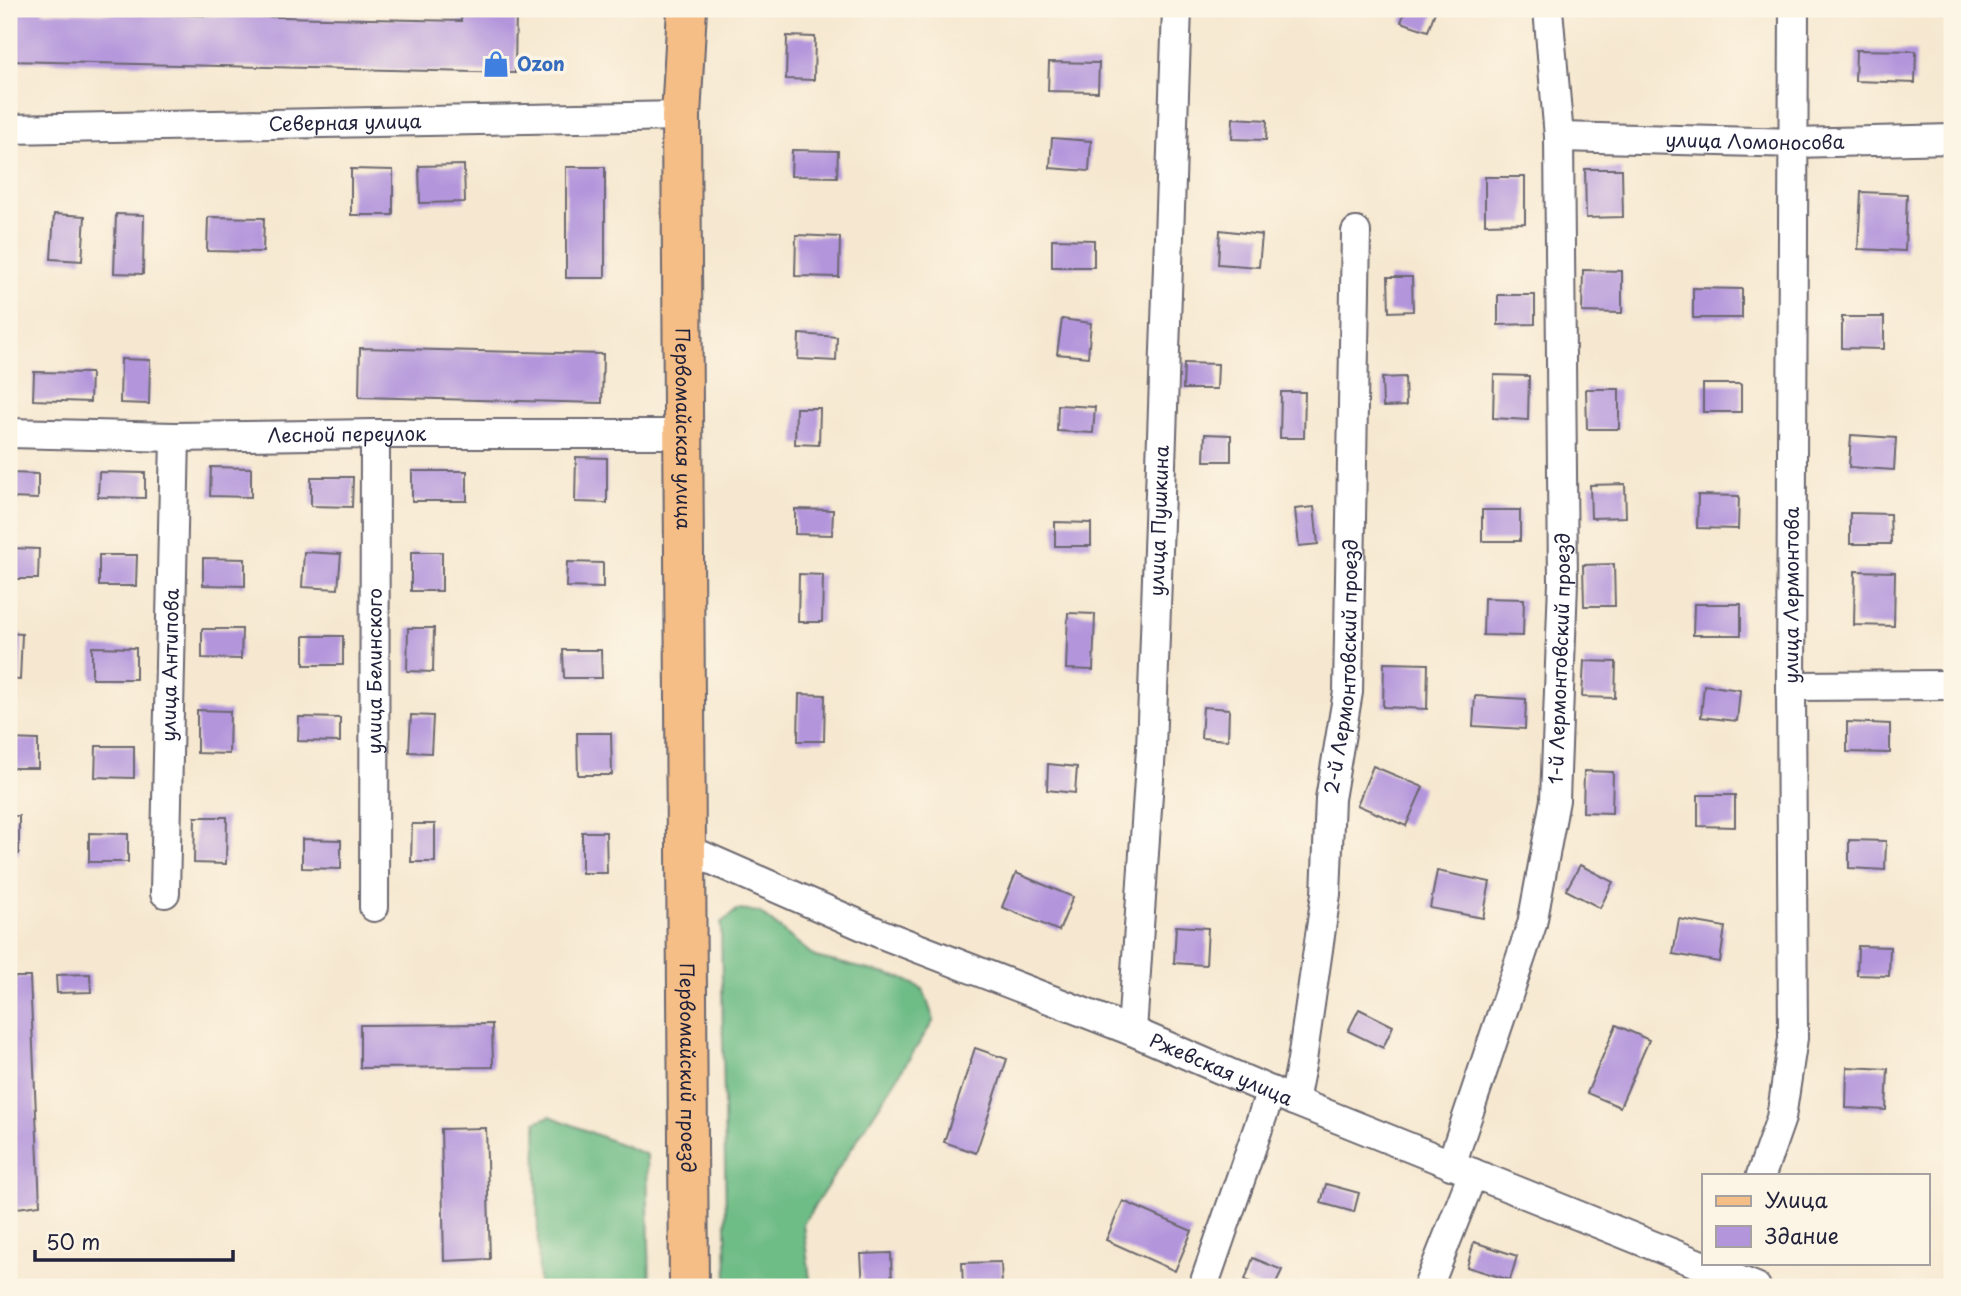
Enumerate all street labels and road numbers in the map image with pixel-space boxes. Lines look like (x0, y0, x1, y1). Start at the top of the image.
street label: Северная улица (268, 106, 422, 137)
street label: улица Ломоносова (1665, 125, 1845, 156)
street label: Первомайская улица (669, 328, 699, 530)
street label: Лесной переулок (267, 419, 427, 449)
street label: улица Пушкина (1141, 445, 1175, 597)
street label: улица Лермонтова (1776, 507, 1805, 684)
street label: 1-й Лермонтовский проезд (1541, 533, 1576, 785)
street label: 2-й Лермонтовский проезд (1316, 539, 1364, 796)
street label: улица Антипова (153, 588, 185, 742)
street label: улица Белинского (359, 588, 388, 754)
street label: Первомайский проезд (674, 963, 703, 1173)
street label: Ржевская улица (1146, 1025, 1297, 1112)

